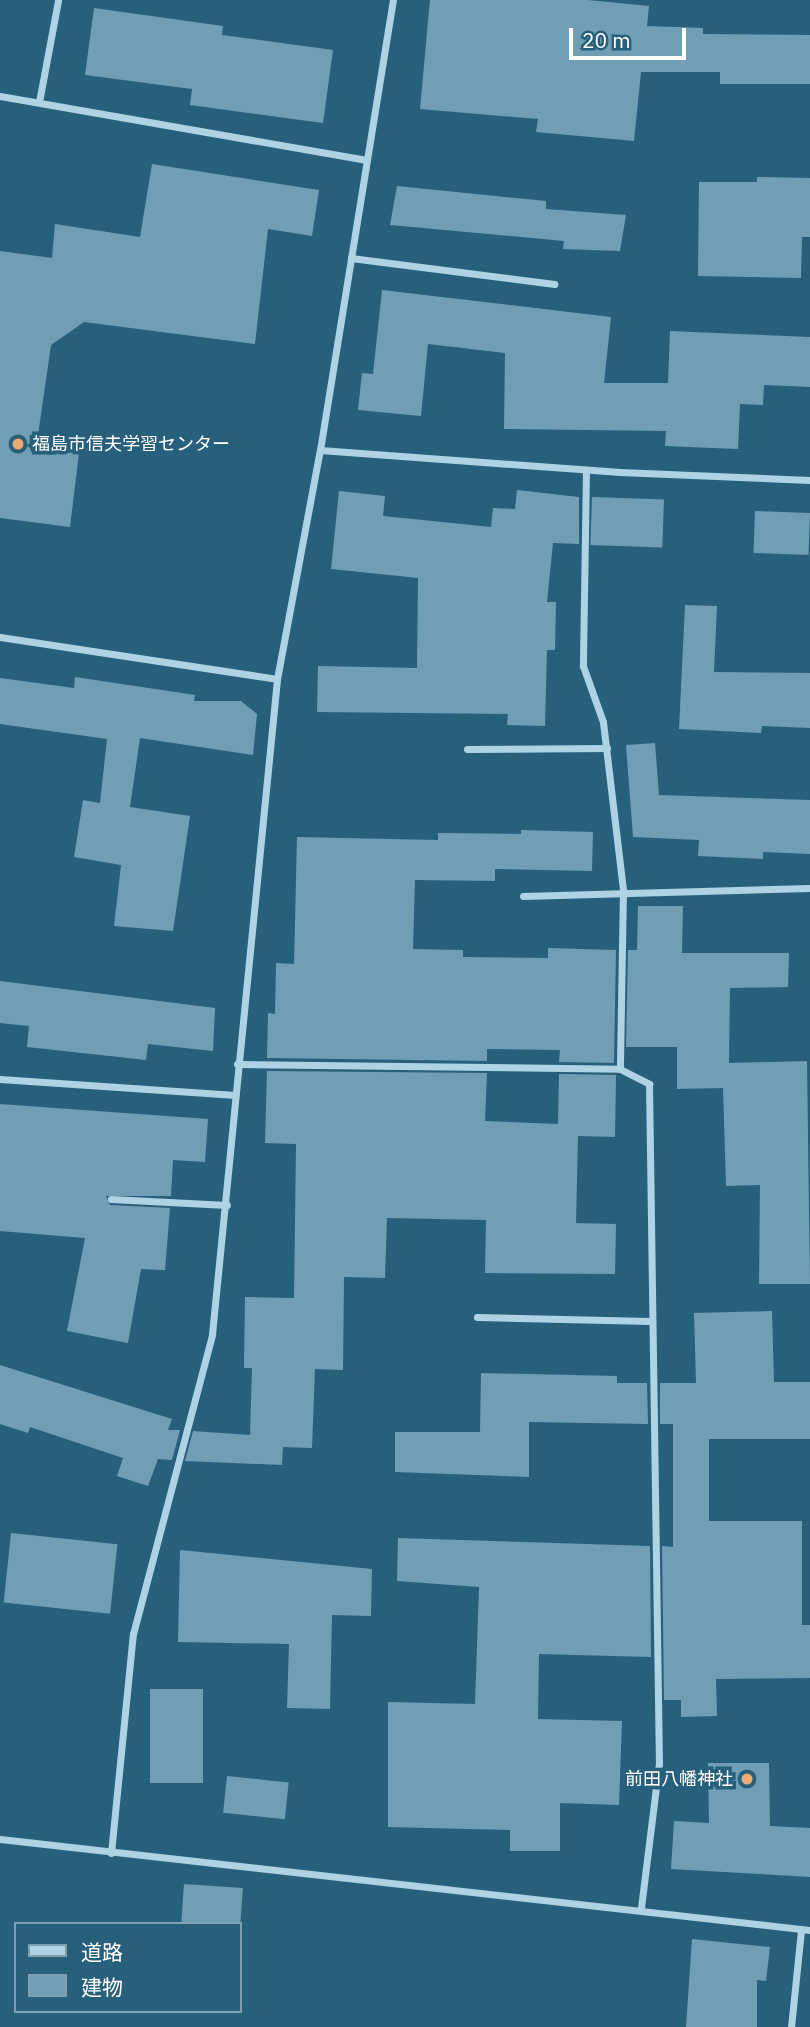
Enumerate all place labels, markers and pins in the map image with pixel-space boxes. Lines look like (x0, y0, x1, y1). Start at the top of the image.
place label: 福島市信夫学習センター (32, 433, 230, 455)
marker: 福島市信夫学習センター (10, 436, 26, 452)
place label: 前田八幡神社 (625, 1768, 733, 1790)
marker: 前田八幡神社 (739, 1771, 755, 1787)

